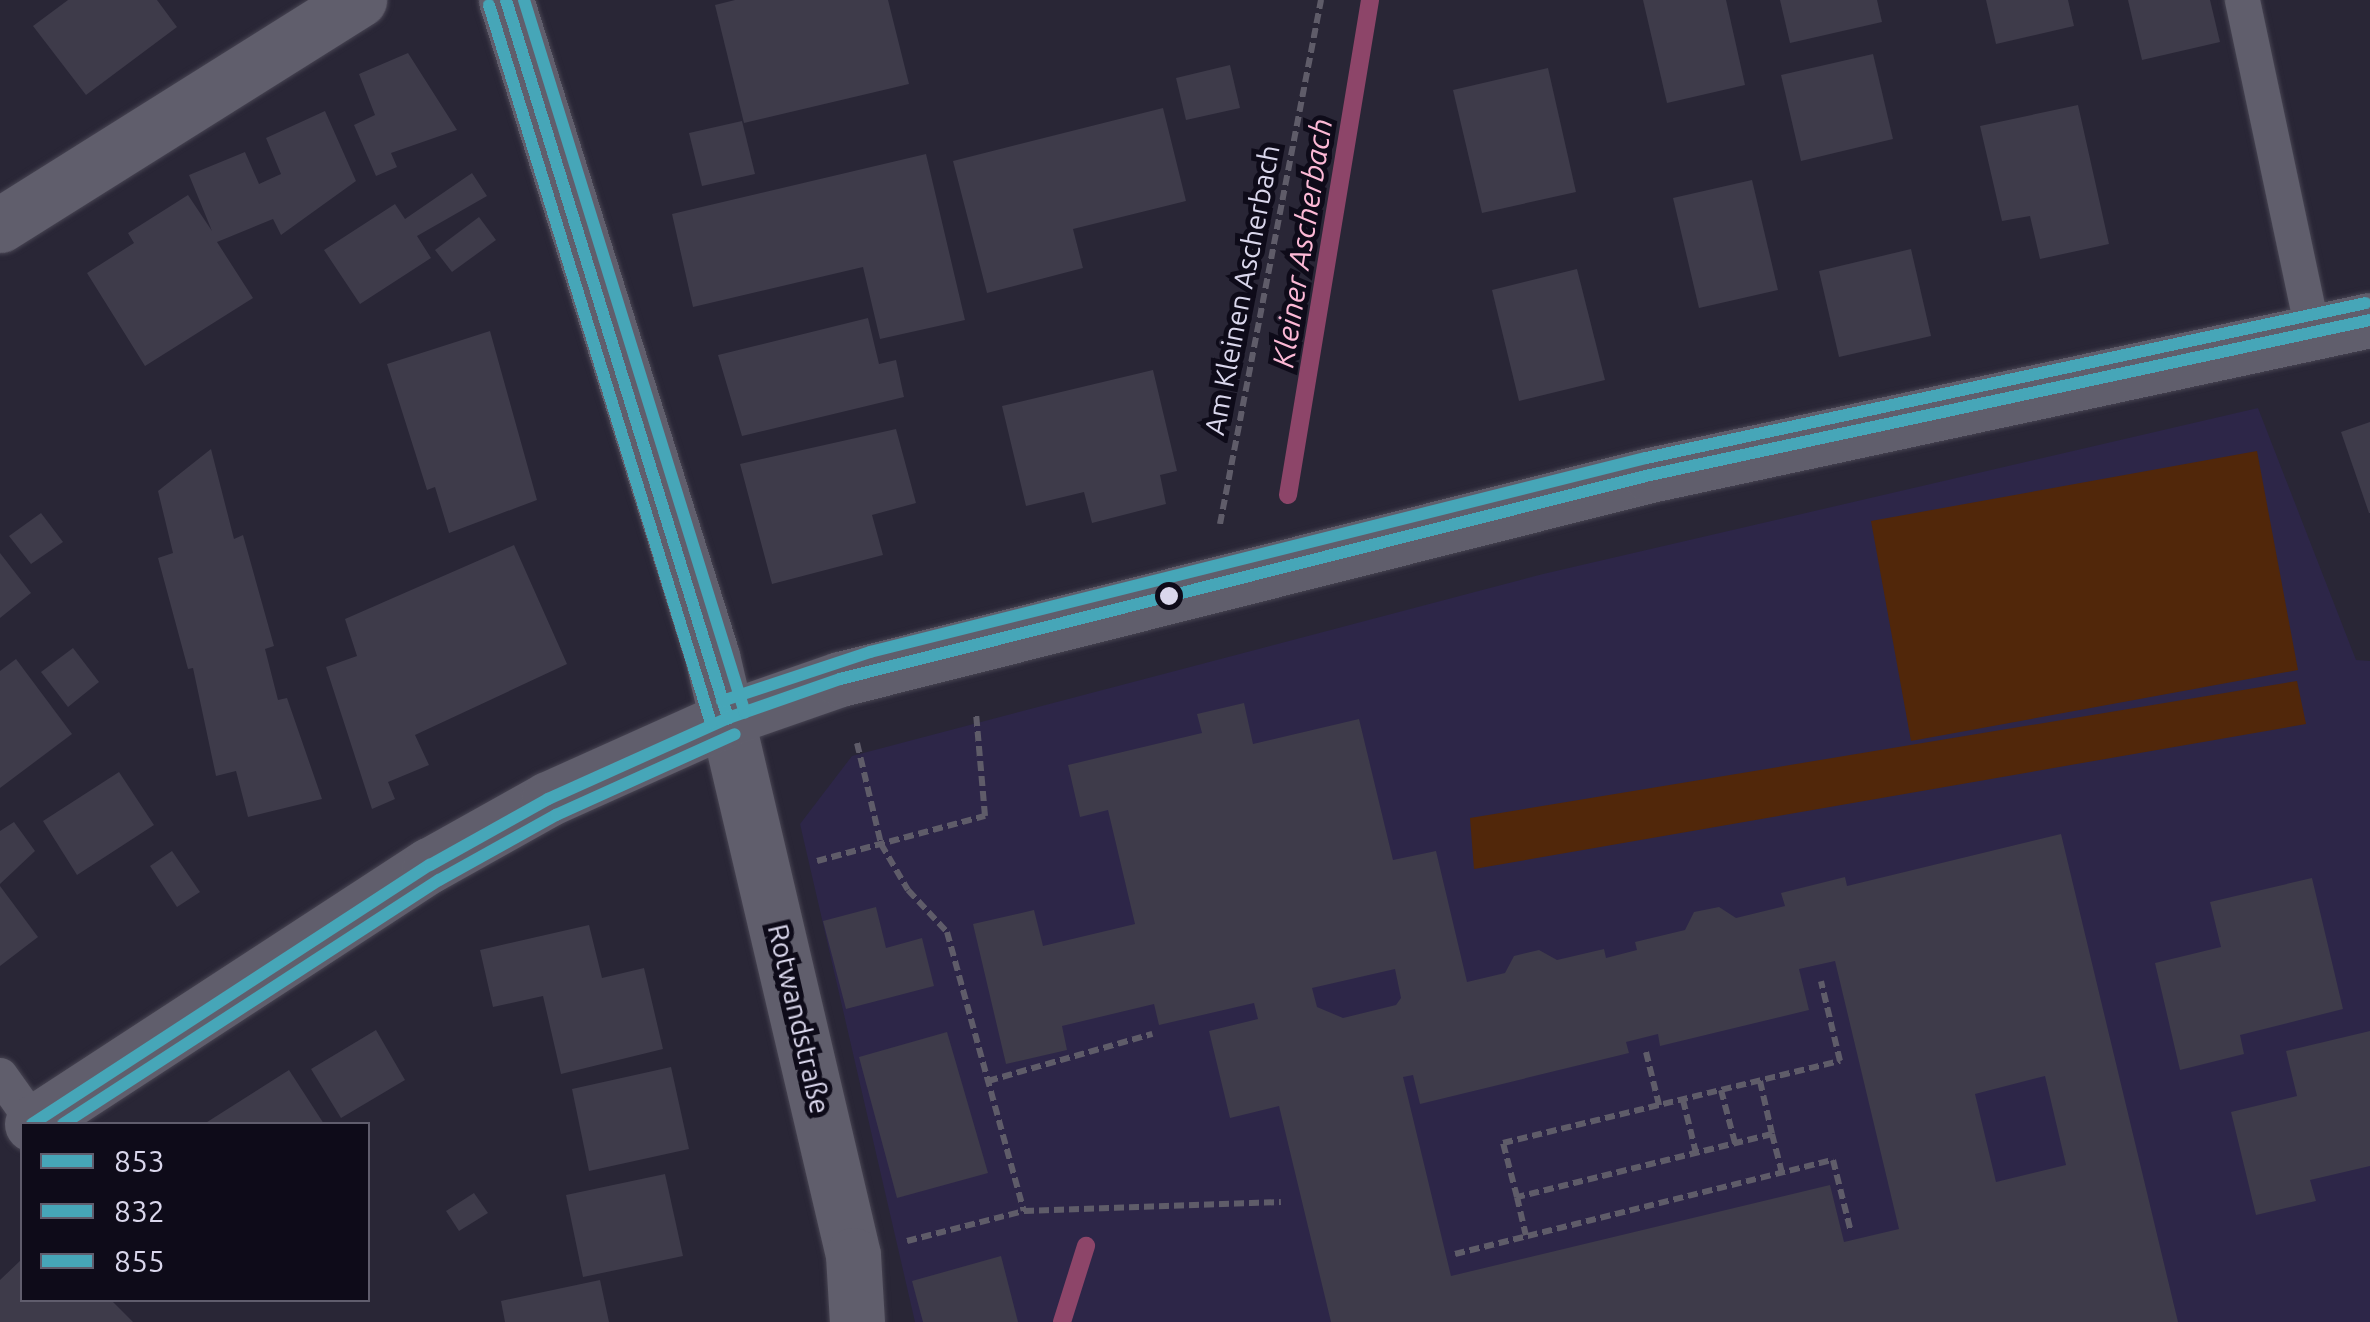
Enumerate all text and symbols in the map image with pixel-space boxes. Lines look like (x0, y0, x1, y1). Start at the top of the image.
water label: Kleiner Ascherbach (1265, 116, 1339, 370)
street label: Am Kleinen Ascherbach (1197, 142, 1287, 438)
unlabelled marker (1159, 586, 1179, 606)
street label: Rotwandstraße (761, 921, 837, 1117)
legend (20, 1122, 370, 1302)
text: 853 (114, 1144, 165, 1178)
text: 832 (114, 1194, 165, 1228)
text: 855 (114, 1244, 165, 1278)

